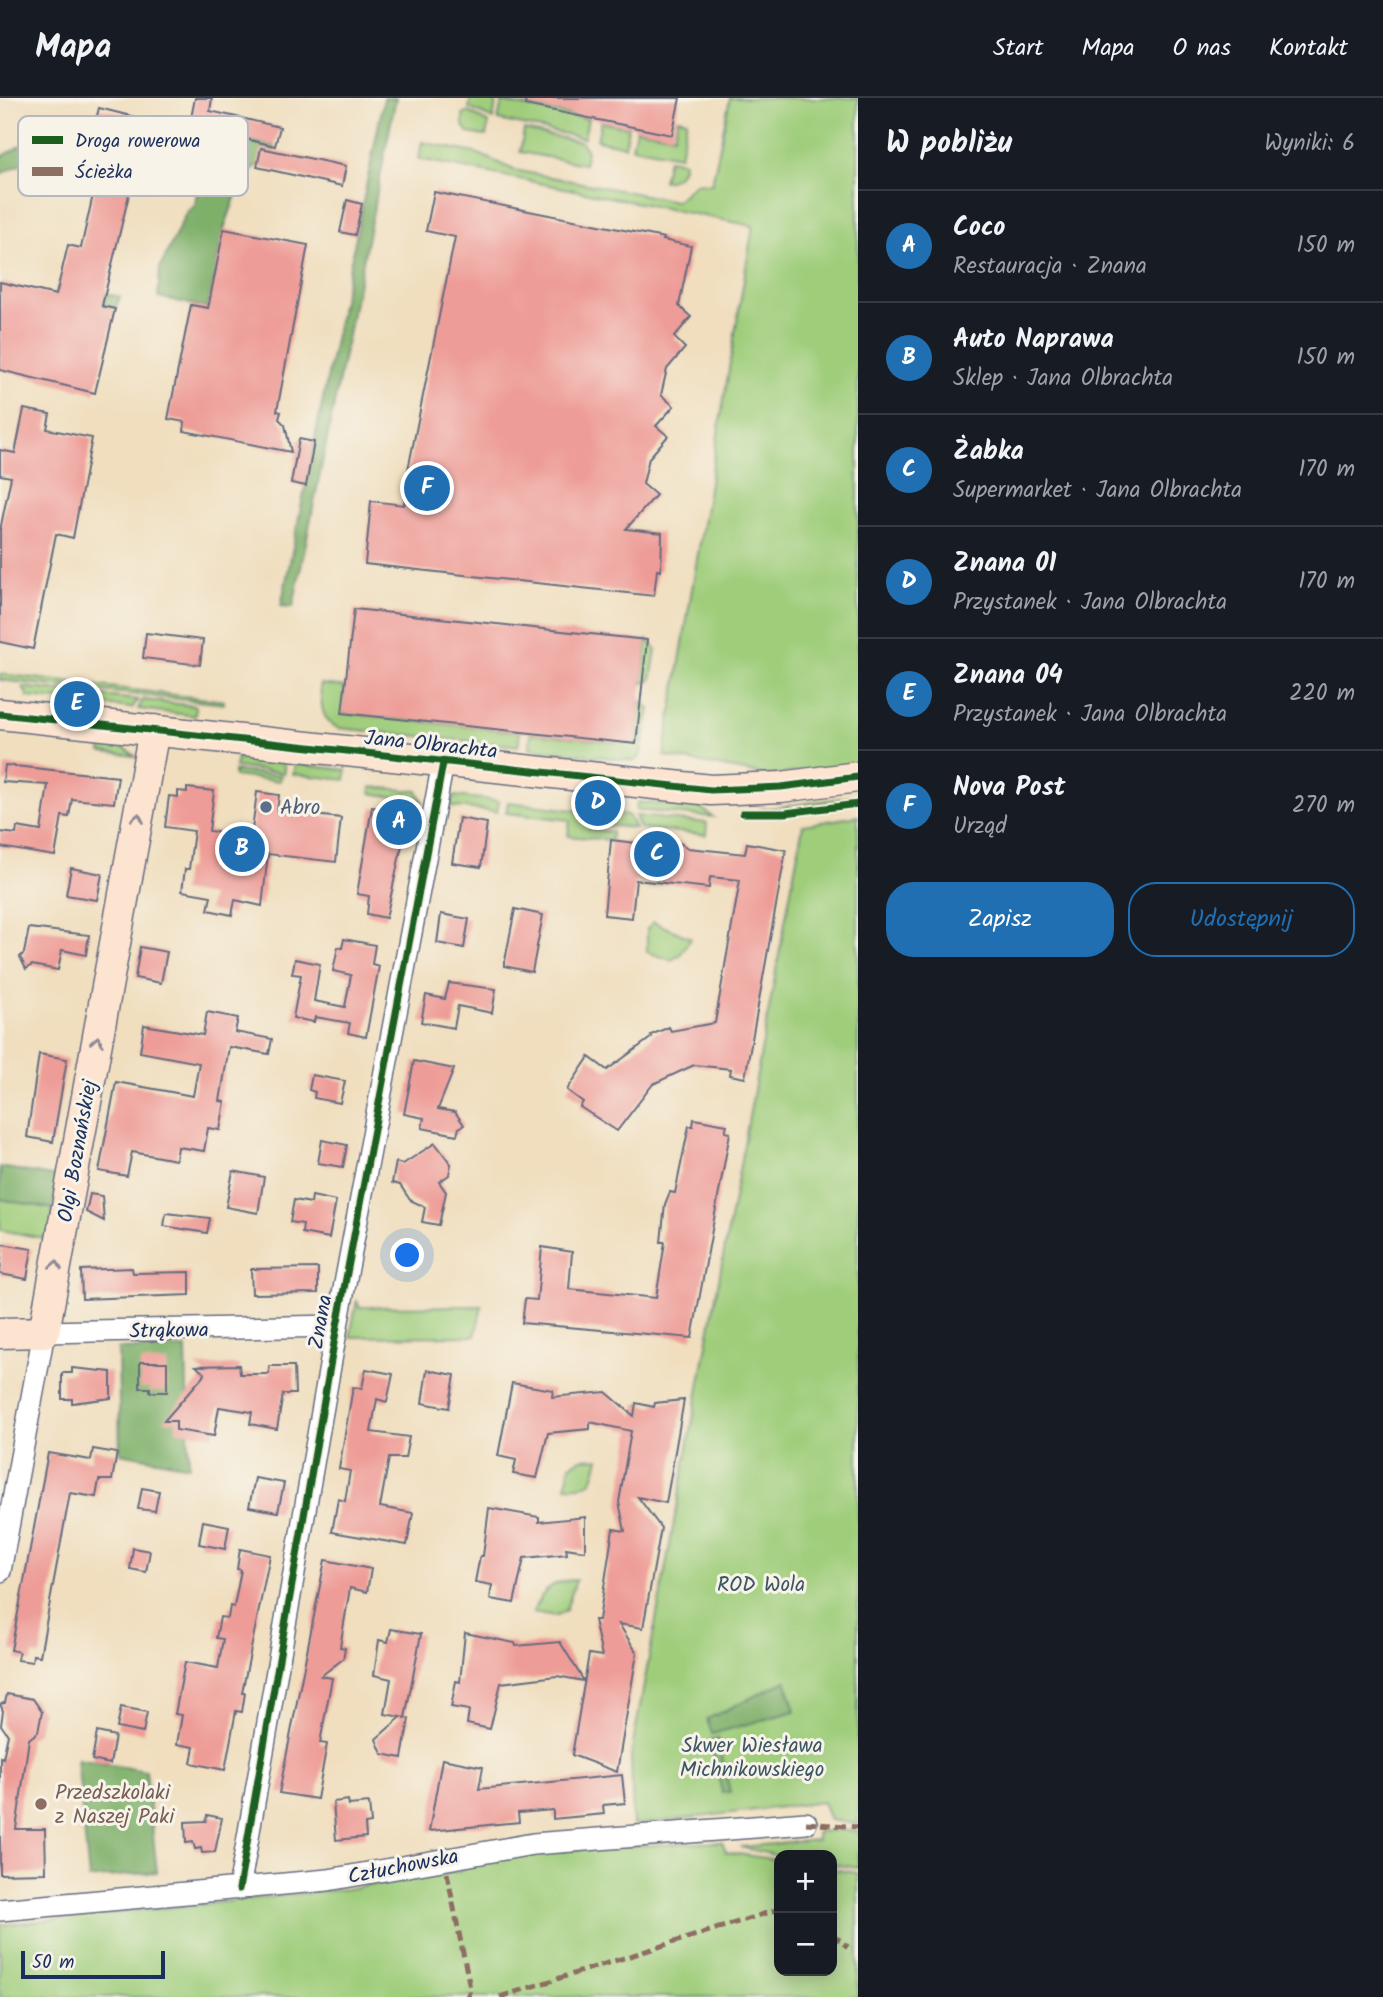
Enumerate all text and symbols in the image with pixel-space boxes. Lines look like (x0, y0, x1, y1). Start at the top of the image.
text: Mapa (35, 22, 111, 75)
text: Start (993, 29, 1044, 68)
text: Mapa (1082, 29, 1134, 68)
text: O nas (1172, 29, 1231, 68)
text: Kontakt (1269, 29, 1348, 68)
legend (18, 116, 248, 196)
text: W pobliżu (886, 120, 1012, 168)
text: Wyniki: 6 (1265, 126, 1355, 162)
text: Droga rowerowa (75, 127, 201, 157)
text: Ścieżka (75, 158, 133, 188)
text: Coco (953, 207, 1005, 249)
text: A (902, 228, 916, 264)
text: 150 m (1296, 228, 1355, 264)
text: Restauracja · Znana (953, 249, 1147, 285)
text: Auto Naprawa (953, 319, 1114, 361)
text: B (902, 340, 916, 376)
text: 150 m (1296, 340, 1355, 376)
text: Sklep · Jana Olbrachta (953, 361, 1173, 397)
text: Żabka (953, 431, 1024, 473)
text: C (902, 452, 916, 488)
text: 170 m (1298, 452, 1355, 488)
pin: F (404, 462, 450, 514)
text: Supermarket · Jana Olbrachta (953, 473, 1242, 509)
text: Znana 01 (953, 543, 1056, 585)
text: D (901, 564, 917, 600)
text: 170 m (1298, 564, 1355, 600)
text: Przystanek · Jana Olbrachta (953, 585, 1227, 621)
text: Znana 04 (953, 655, 1063, 697)
text: E (903, 676, 915, 712)
text: 220 m (1289, 676, 1355, 712)
pin: E (54, 678, 100, 730)
text: Przystanek · Jana Olbrachta (953, 697, 1227, 733)
street label: Jana Olbrachta (363, 722, 499, 769)
text: Nova Post (953, 767, 1066, 809)
pin: D (575, 777, 621, 829)
text: F (903, 788, 915, 824)
text: 270 m (1292, 788, 1355, 824)
place label: Abro (280, 792, 320, 825)
pin: A (376, 796, 422, 848)
marker: Abro (258, 799, 274, 815)
text: Urząd (953, 809, 1007, 845)
one-way arrow (130, 812, 145, 824)
pin: B (219, 823, 265, 875)
pin: C (634, 828, 680, 880)
button: Zapisz (886, 882, 1114, 957)
button: Udostępnij (1128, 882, 1355, 957)
one-way arrow (89, 1035, 104, 1047)
street label: Olgi Boznańskiej (50, 1077, 107, 1225)
your location (390, 1238, 424, 1272)
one-way arrow (48, 1259, 63, 1271)
street label: Znana (300, 1292, 343, 1352)
street label: Strąkowa (129, 1314, 209, 1349)
park label: ROD Wola (717, 1569, 805, 1602)
park label: Skwer Wiesława Michnikowskiego (680, 1730, 824, 1787)
place label: Przedszkolaki z Naszej Paki (55, 1777, 175, 1834)
marker: Przedszkolaki z Naszej Paki (33, 1796, 49, 1812)
street label: Człuchowska (345, 1841, 462, 1894)
map controls (774, 1850, 837, 1976)
button: + (774, 1850, 837, 1913)
button: − (774, 1913, 837, 1976)
scale bar (21, 1948, 164, 1980)
text: 50 m (32, 1948, 74, 1978)

